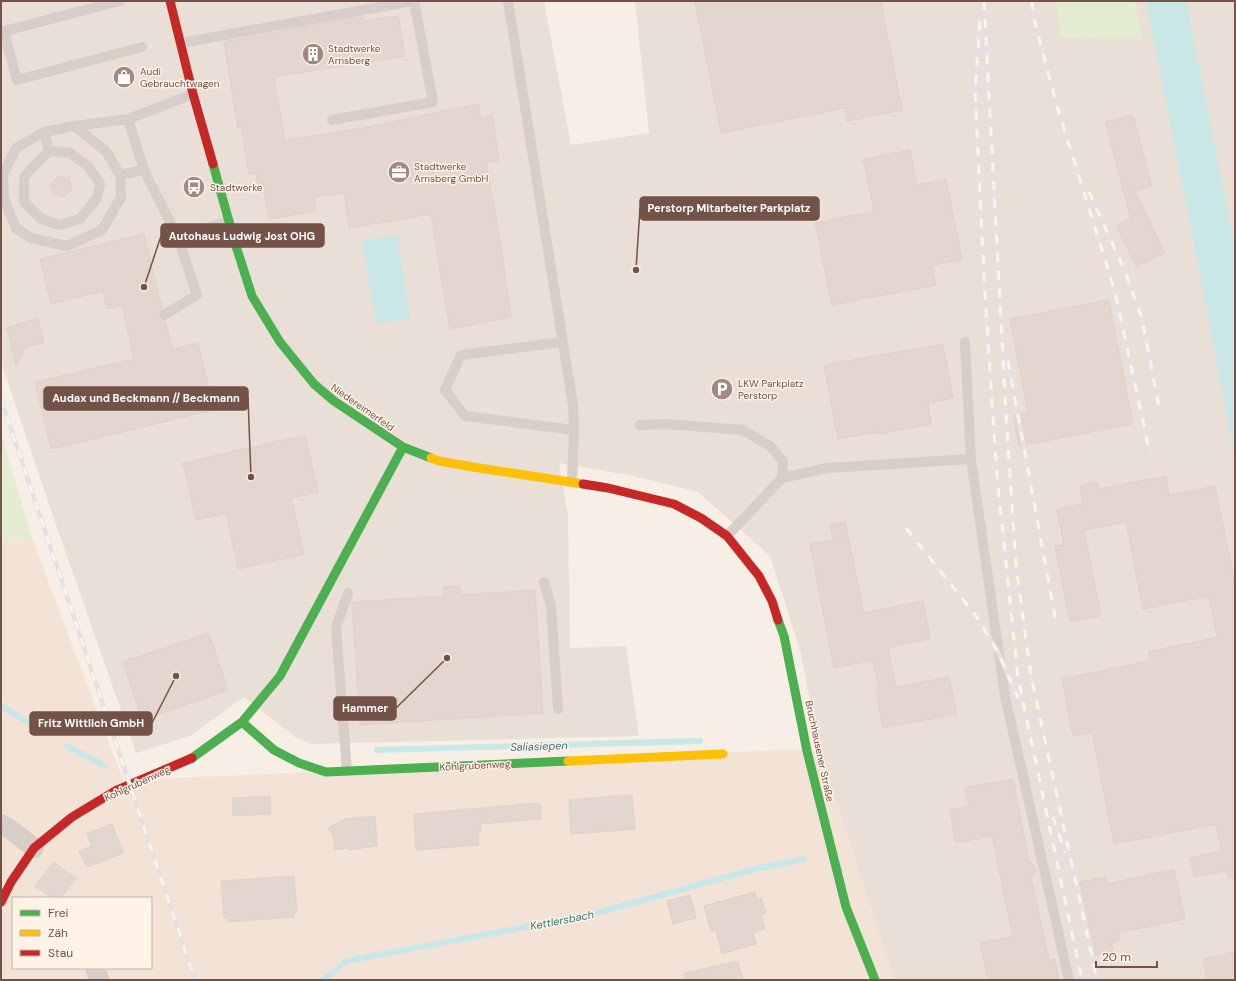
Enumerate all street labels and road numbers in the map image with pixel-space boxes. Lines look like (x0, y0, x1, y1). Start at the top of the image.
street label: Niedereimerfeld (329, 381, 397, 434)
street label: Bruchhausener Straße (802, 699, 837, 803)
street label: Kohlgrubenweg (439, 757, 511, 774)
street label: Kohlgrubenweg (102, 762, 172, 804)

